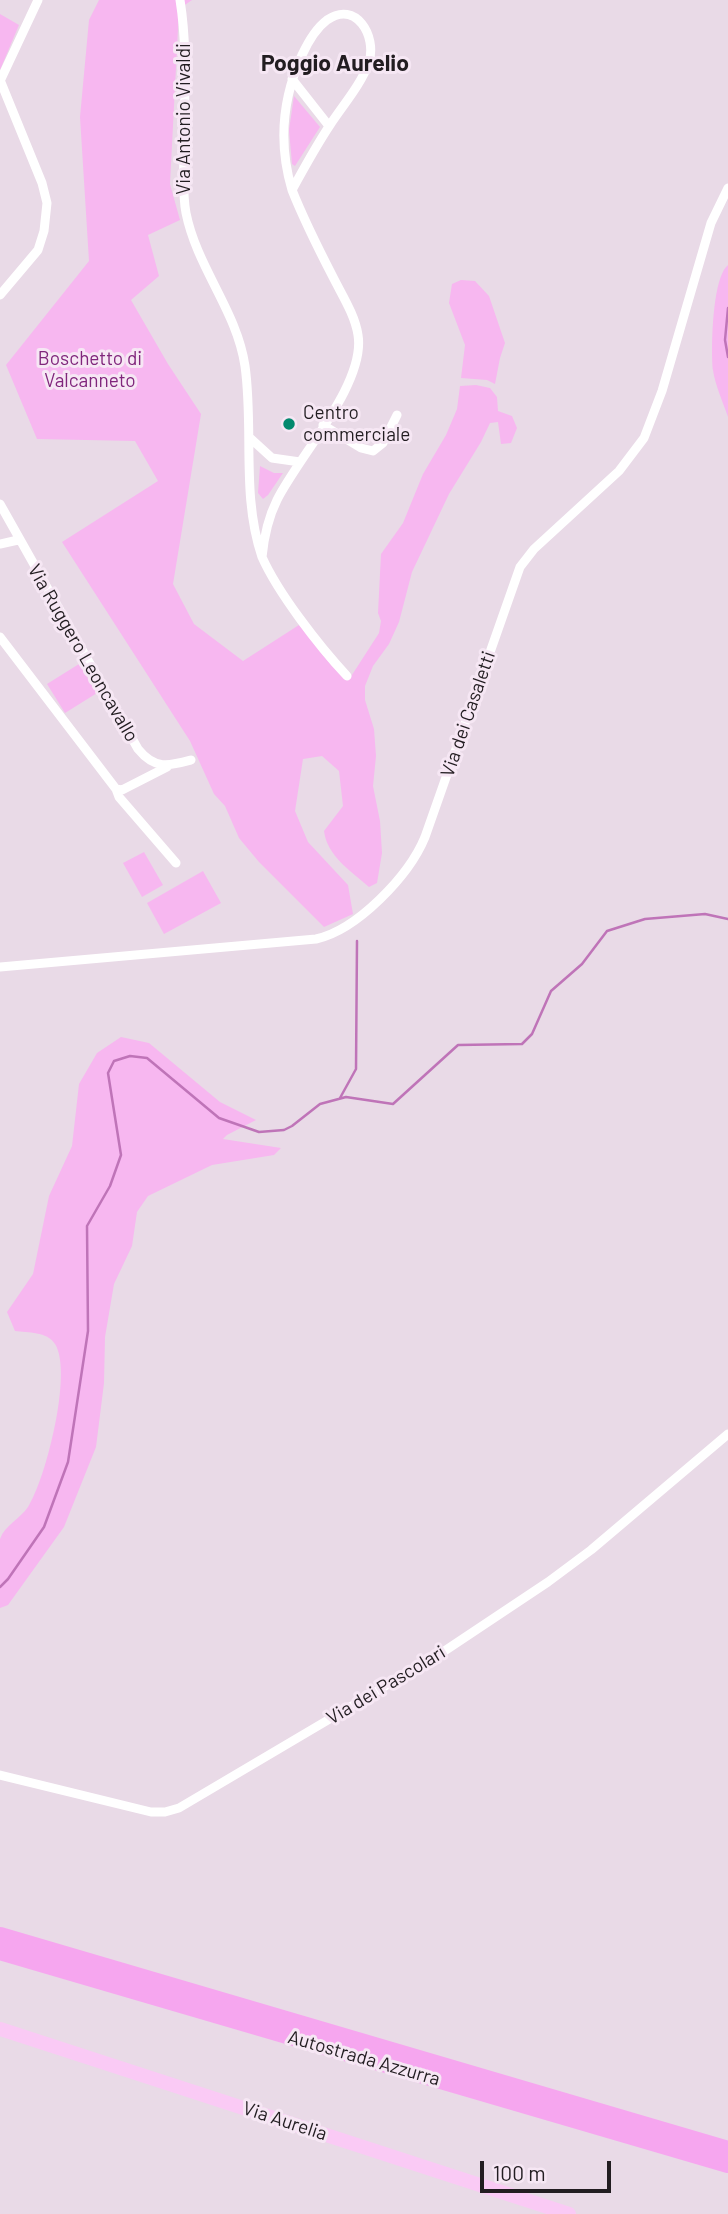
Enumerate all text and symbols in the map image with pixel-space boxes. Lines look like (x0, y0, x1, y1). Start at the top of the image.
street label: Via Antonio Vivaldi (173, 43, 195, 195)
district label: Poggio Aurelio (261, 49, 409, 77)
park label: Boschetto di Valcanneto (38, 348, 142, 392)
place label: Centro commerciale (303, 402, 410, 446)
marker: Centro commerciale (281, 416, 297, 432)
street label: Via Ruggero Leoncavallo (23, 560, 143, 746)
street label: Via dei Casaletti (436, 648, 500, 780)
street label: Via dei Pascolari (322, 1641, 450, 1729)
street label: Autostrada Azzurra (285, 2025, 443, 2091)
street label: Via Aurelia (240, 2097, 330, 2145)
scale bar (483, 2148, 614, 2192)
text: 100 m (493, 2160, 546, 2185)

